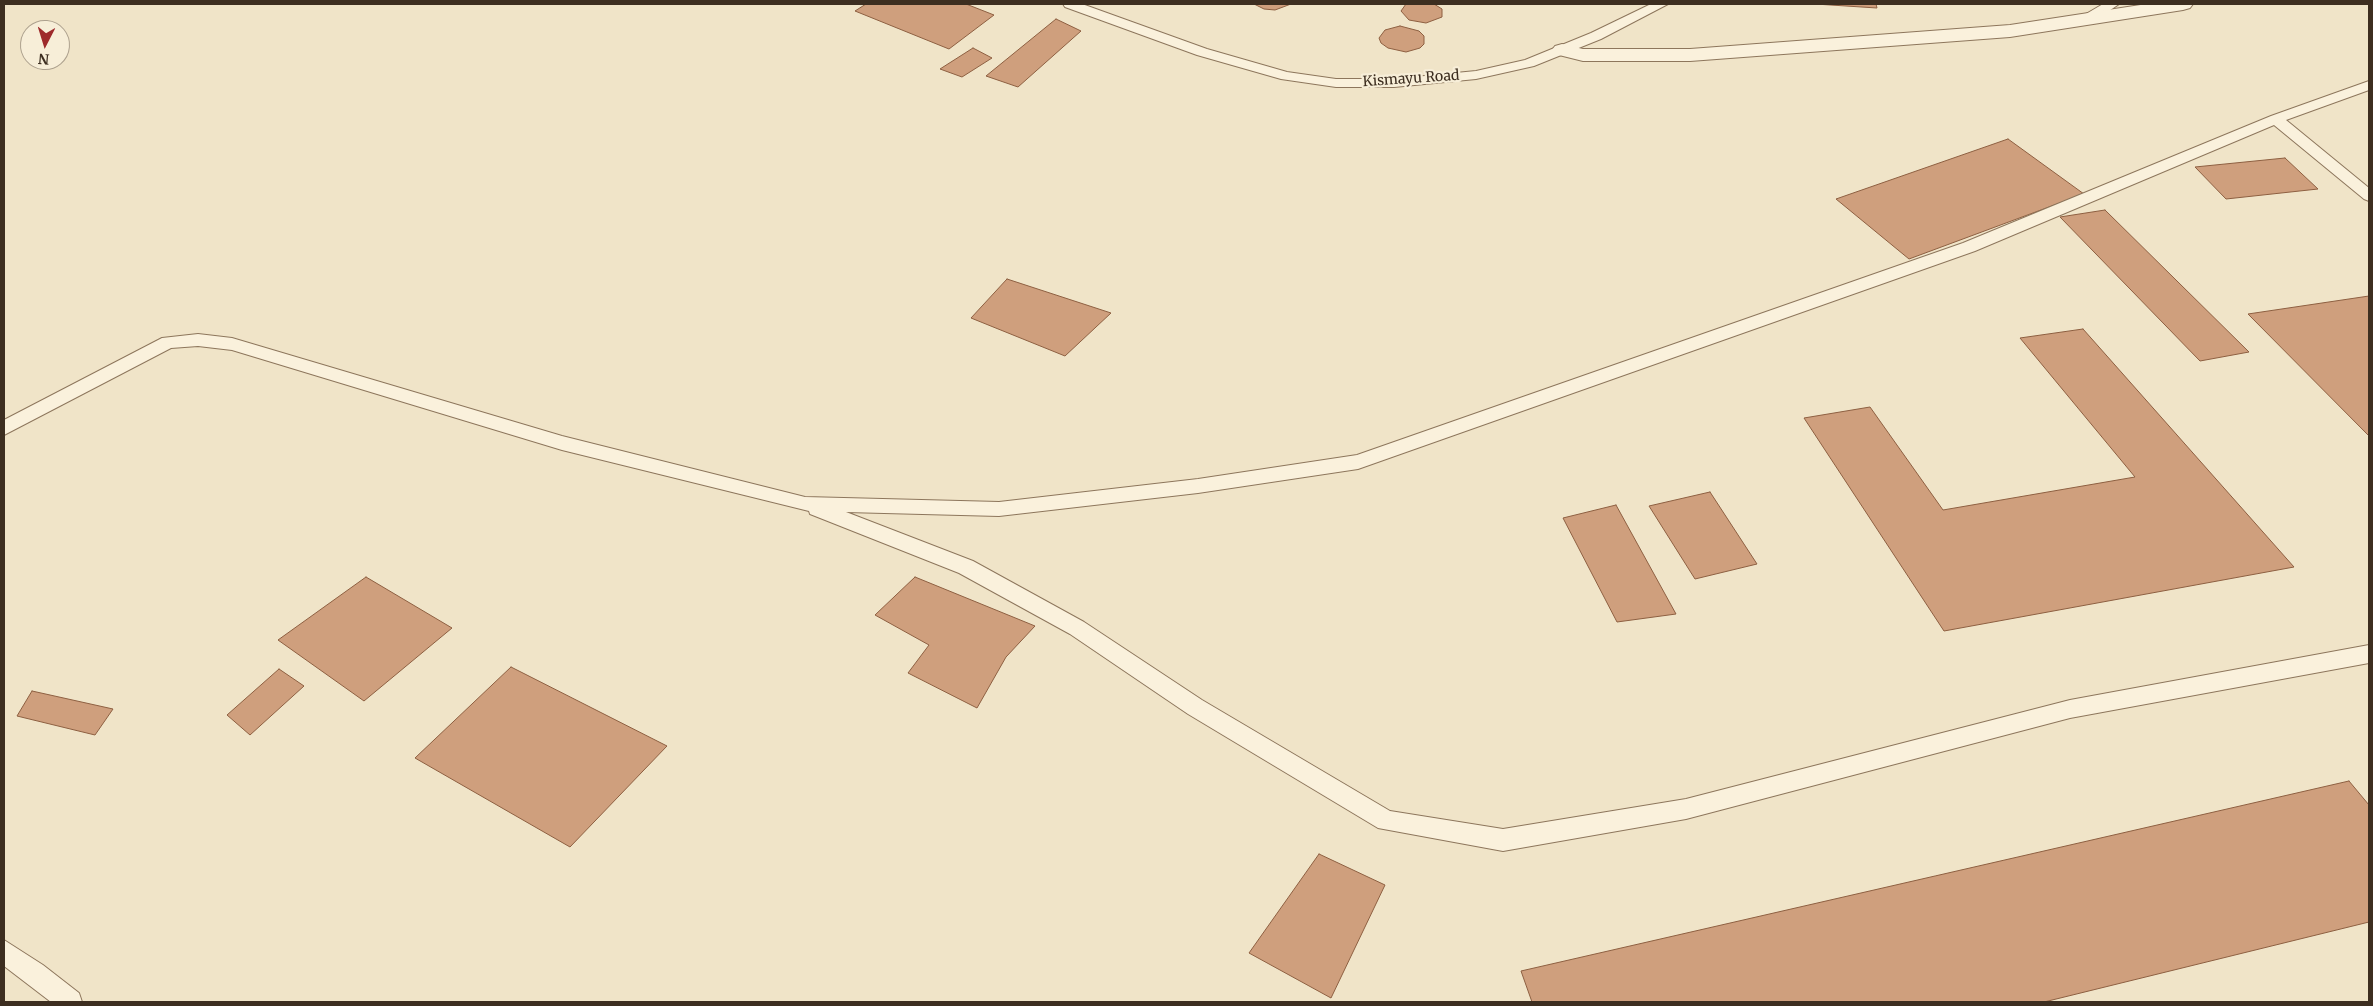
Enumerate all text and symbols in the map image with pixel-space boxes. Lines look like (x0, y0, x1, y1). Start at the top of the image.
north arrow (20, 20, 70, 70)
text: N (37, 49, 50, 68)
street label: Kismayu Road (1362, 67, 1460, 91)

